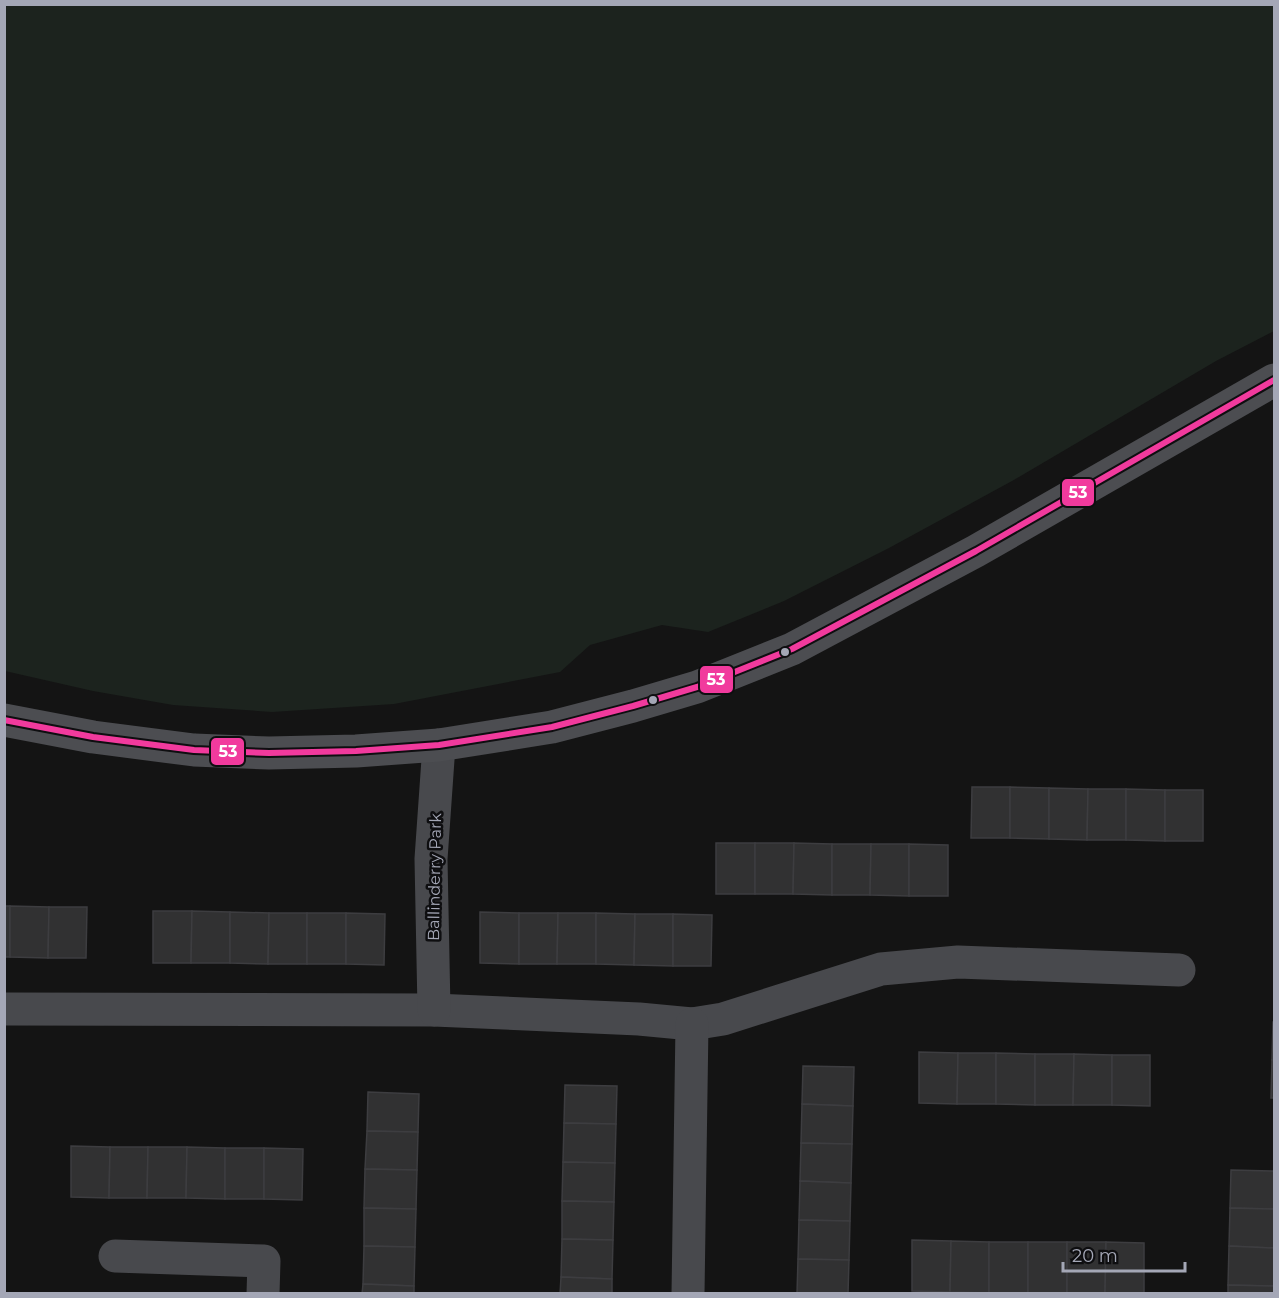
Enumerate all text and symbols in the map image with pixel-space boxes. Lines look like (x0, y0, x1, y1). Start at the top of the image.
line badge: 53 (1061, 478, 1095, 507)
text: 53 (1069, 483, 1087, 502)
unlabelled marker (779, 646, 791, 658)
line badge: 53 (699, 665, 734, 694)
text: 53 (707, 670, 725, 689)
unlabelled marker (647, 694, 659, 706)
line badge: 53 (210, 737, 245, 766)
text: 53 (219, 742, 237, 761)
street label: Ballinderry Park (424, 813, 445, 941)
scale bar (1063, 1235, 1184, 1273)
text: 20 m (1072, 1245, 1118, 1267)

